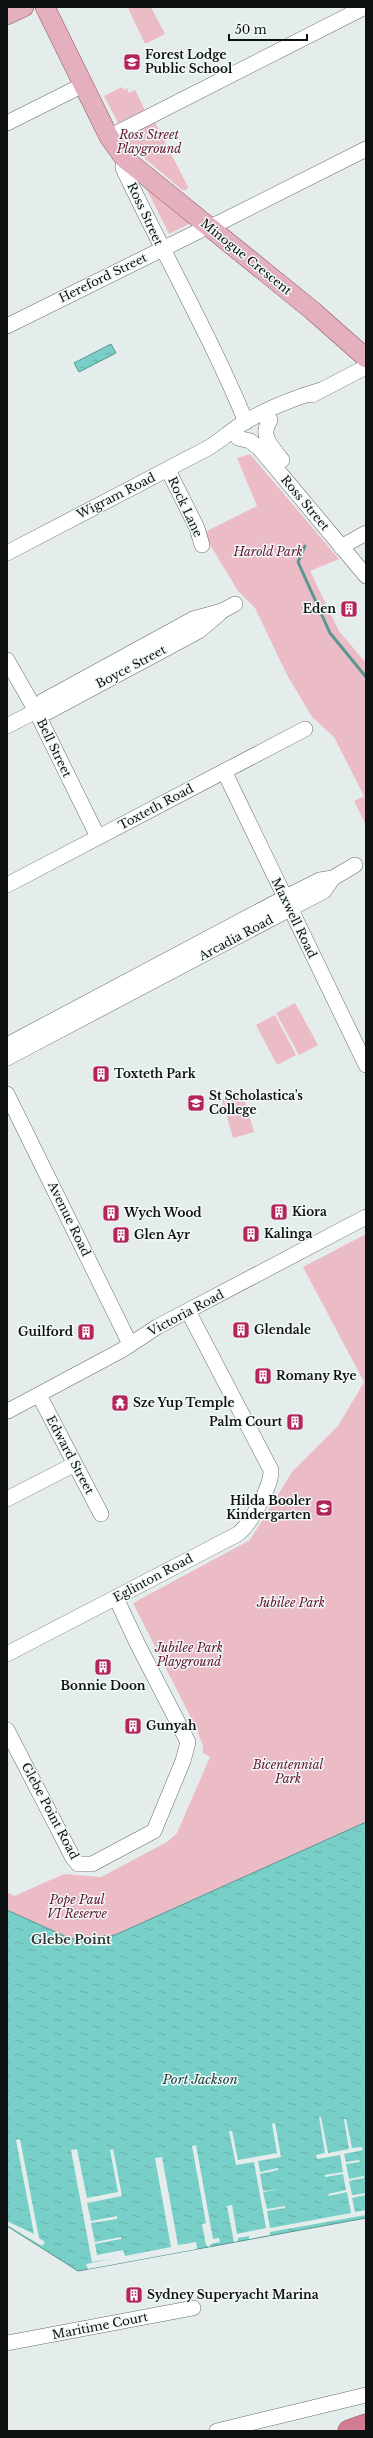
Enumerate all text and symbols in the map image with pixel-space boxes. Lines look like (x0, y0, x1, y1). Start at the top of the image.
scale bar (229, 16, 307, 42)
text: 50 m (235, 22, 267, 37)
place label: Forest Lodge Public School (145, 47, 233, 76)
school or university icon: Forest Lodge Public School (122, 52, 142, 72)
park label: Ross Street Playground (116, 127, 182, 156)
street label: Ross Street (124, 180, 167, 248)
street label: Minogue Crescent (198, 215, 295, 298)
street label: Hereford Street (56, 250, 150, 305)
street label: Wigram Road (73, 469, 157, 522)
street label: Ross Street (278, 472, 333, 534)
street label: Rock Lane (165, 474, 206, 539)
park label: Harold Park (232, 544, 303, 559)
building icon: Eden (339, 599, 359, 619)
place label: Eden (303, 601, 336, 616)
street label: Boyce Street (93, 642, 169, 691)
street label: Bell Street (34, 716, 75, 780)
street label: Toxteth Road (116, 781, 196, 833)
street label: Maxwell Road (269, 875, 320, 960)
street label: Arcadia Road (195, 912, 276, 964)
building icon: Toxteth Park (91, 1064, 111, 1084)
place label: Toxteth Park (114, 1066, 197, 1081)
place label: St Scholastica's College (209, 1088, 303, 1117)
school or university icon: St Scholastica's College (186, 1093, 206, 1113)
street label: Avenue Road (44, 1178, 94, 1259)
building icon: Kiora (269, 1202, 289, 1222)
building icon: Wych Wood (101, 1203, 121, 1223)
place label: Kiora (292, 1204, 327, 1219)
place label: Wych Wood (123, 1205, 202, 1220)
building icon: Kalinga (241, 1224, 261, 1244)
building icon: Glen Ayr (111, 1225, 131, 1245)
place label: Kalinga (264, 1226, 312, 1241)
place label: Glen Ayr (134, 1227, 190, 1242)
street label: Victoria Road (144, 1286, 226, 1339)
building icon: Glendale (231, 1320, 251, 1340)
building icon: Guilford (76, 1322, 96, 1342)
place label: Glendale (254, 1322, 311, 1337)
place label: Guilford (18, 1324, 74, 1339)
building icon: Romany Rye (253, 1366, 273, 1386)
place label: Romany Rye (276, 1368, 357, 1383)
temple icon: Sze Yup Temple (110, 1393, 130, 1413)
place label: Sze Yup Temple (133, 1395, 234, 1410)
building icon: Palm Court (285, 1412, 305, 1432)
street label: Edward Street (43, 1413, 98, 1497)
place label: Palm Court (209, 1414, 282, 1429)
place label: Hilda Booler Kindergarten (226, 1493, 311, 1522)
school or university icon: Hilda Booler Kindergarten (314, 1498, 334, 1518)
street label: Eglinton Road (110, 1550, 195, 1605)
park label: Jubilee Park (256, 1595, 325, 1610)
park label: Jubilee Park Playground (154, 1640, 223, 1669)
building icon: Bonnie Doon (93, 1657, 113, 1677)
place label: Bonnie Doon (60, 1678, 146, 1693)
building icon: Gunyah (123, 1716, 143, 1736)
place label: Gunyah (146, 1718, 197, 1733)
park label: Bicentennial Park (252, 1757, 324, 1786)
street label: Glebe Point Road (19, 1760, 82, 1862)
park label: Pope Paul VI Reserve (47, 1892, 108, 1921)
district label: Glebe Point (31, 1931, 111, 1948)
water label: Port Jackson (161, 2071, 238, 2088)
building icon: Sydney Superyacht Marina (124, 2285, 144, 2305)
place label: Sydney Superyacht Marina (147, 2287, 319, 2302)
street label: Maritime Court (51, 2309, 149, 2342)

